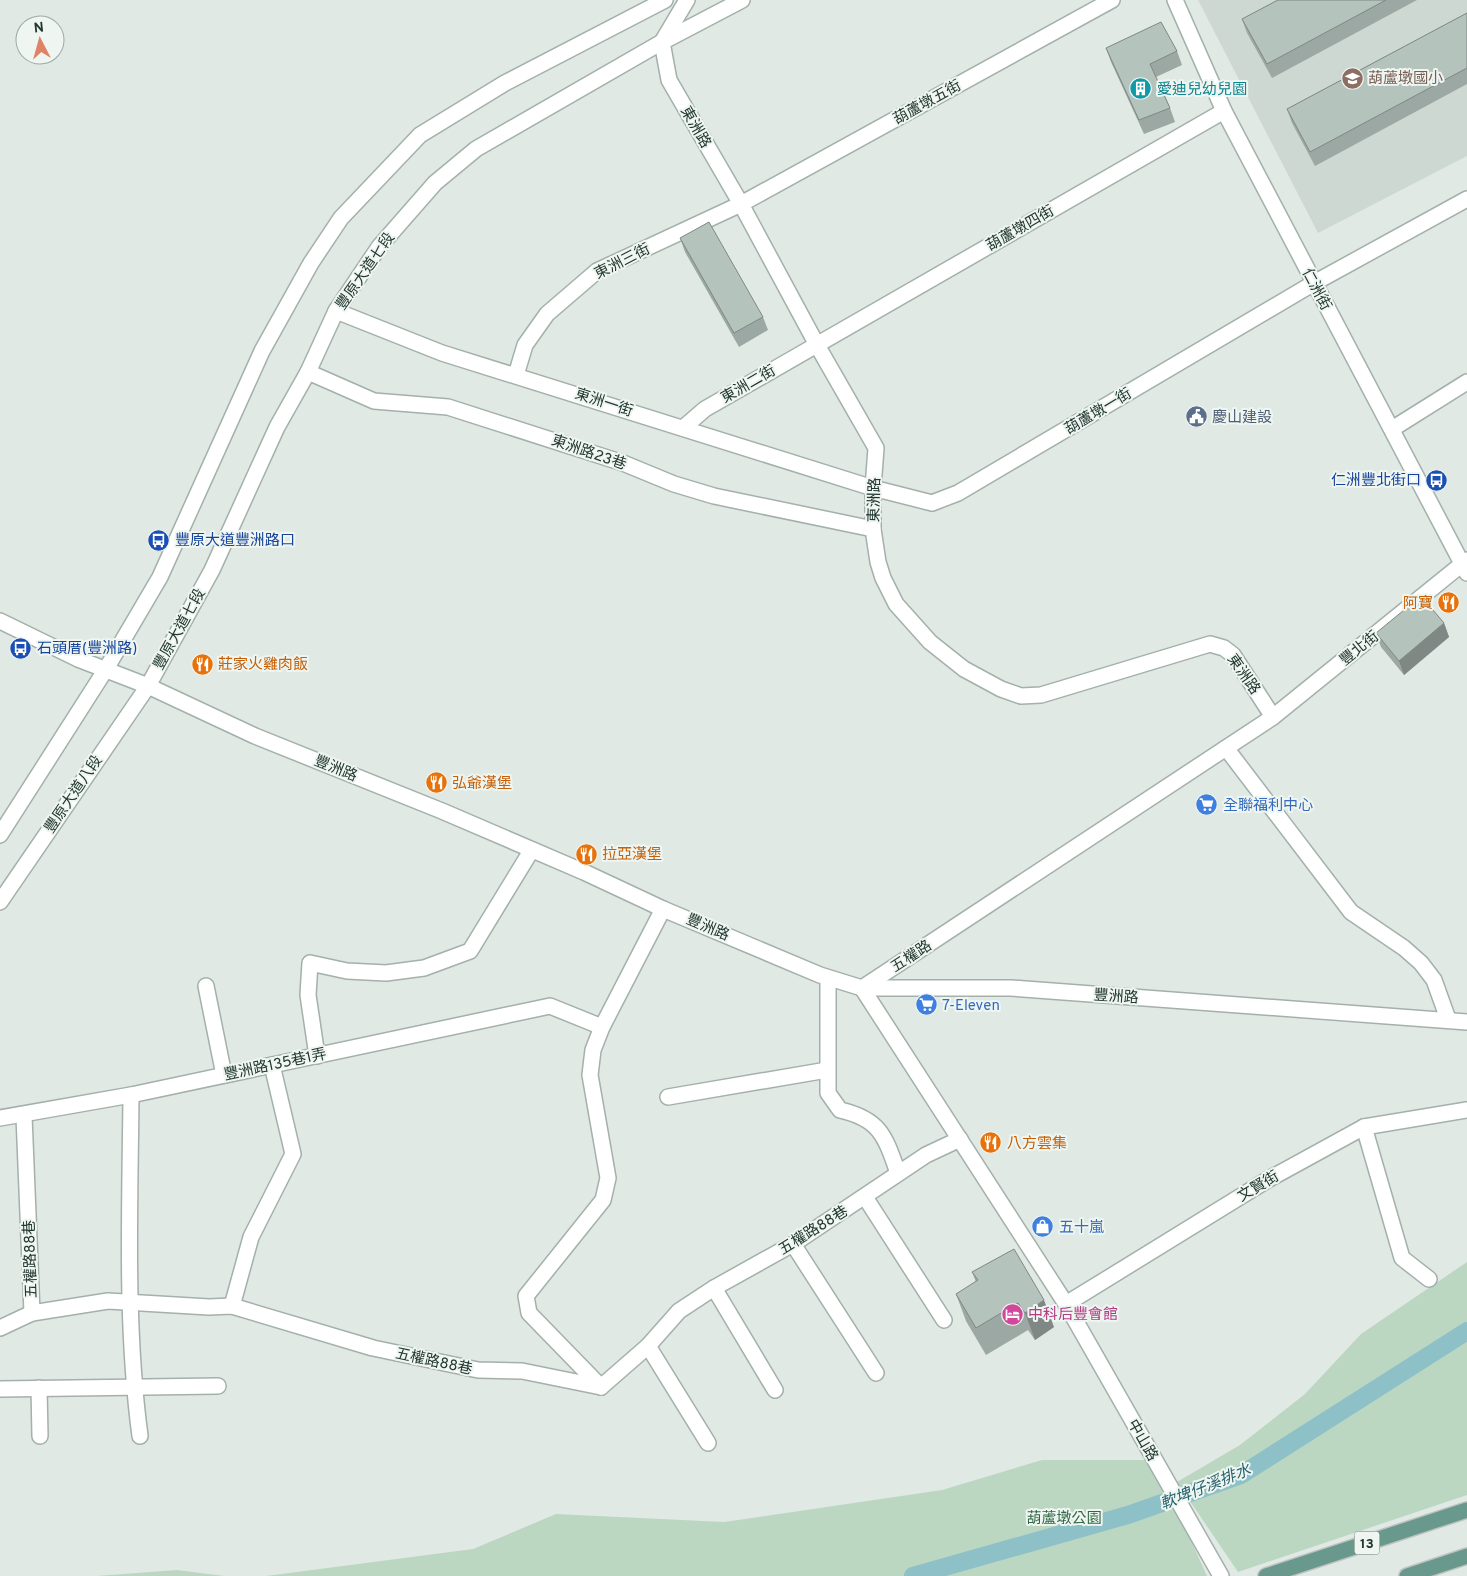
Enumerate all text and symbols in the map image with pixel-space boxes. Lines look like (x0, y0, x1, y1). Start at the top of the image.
north arrow (15, 15, 65, 65)
text: N (33, 20, 45, 38)
school or university icon: 葫蘆墩國小 (1340, 66, 1364, 90)
place label: 葫蘆墩國小 (1368, 69, 1443, 89)
street label: 葫蘆墩五街 (890, 76, 965, 130)
building icon: 愛迪兒幼兒園 (1129, 77, 1153, 101)
place label: 愛迪兒幼兒園 (1157, 80, 1247, 100)
street label: 東洲路 (675, 103, 715, 152)
street label: 葫蘆墩四街 (983, 201, 1058, 256)
street label: 豐原大道七段 (333, 230, 400, 314)
street label: 東洲三街 (591, 239, 654, 284)
street label: 仁洲街 (1297, 265, 1336, 314)
street label: 東洲二街 (718, 361, 779, 409)
street label: 東洲一街 (572, 384, 635, 422)
street label: 葫蘆墩一街 (1061, 384, 1136, 440)
public building icon: 慶山建設 (1184, 405, 1208, 429)
place label: 慶山建設 (1212, 408, 1272, 428)
street label: 東洲路23巷 (548, 431, 629, 475)
bus stop icon: 仁洲豐北街口 (1425, 468, 1449, 492)
place label: 仁洲豐北街口 (1331, 471, 1421, 491)
street label: 東洲路 (865, 477, 885, 523)
bus stop icon: 豐原大道豐洲路口 (147, 528, 171, 552)
place label: 豐原大道豐洲路口 (175, 531, 295, 551)
street label: 豐原大道七段 (150, 586, 210, 674)
restaurant icon: 阿寶 (1437, 591, 1461, 615)
place label: 阿寶 (1403, 594, 1433, 614)
street label: 豐北街 (1336, 627, 1383, 671)
bus stop icon: 石頭厝(豐洲路) (9, 636, 33, 660)
place label: 石頭厝(豐洲路) (37, 639, 137, 659)
street label: 東洲路 (1222, 650, 1264, 699)
restaurant icon: 莊家火雞肉飯 (190, 652, 214, 676)
place label: 莊家火雞肉飯 (218, 656, 308, 675)
street label: 豐洲路 (311, 751, 360, 787)
street label: 豐原大道八段 (41, 752, 107, 837)
restaurant icon: 弘爺漢堡 (424, 771, 448, 795)
place label: 弘爺漢堡 (452, 775, 512, 794)
supermarket icon: 全聯福利中心 (1195, 793, 1219, 817)
place label: 全聯福利中心 (1223, 797, 1313, 816)
restaurant icon: 拉亞漢堡 (574, 842, 598, 866)
place label: 拉亞漢堡 (602, 845, 662, 865)
street label: 豐洲路 (683, 910, 732, 946)
street label: 五權路 (888, 937, 936, 977)
street label: 豐洲路 (1093, 985, 1139, 1009)
supermarket icon: 7-Eleven (914, 993, 938, 1017)
place label: 7-Eleven (942, 997, 1000, 1016)
street label: 豐洲路135巷1弄 (222, 1044, 328, 1086)
restaurant icon: 八方雲集 (979, 1131, 1003, 1155)
place label: 八方雲集 (1007, 1135, 1067, 1154)
street label: 文賢街 (1235, 1168, 1283, 1207)
street label: 五權路88巷 (776, 1202, 852, 1260)
shop icon: 五十嵐 (1031, 1215, 1055, 1239)
street label: 五權路88巷 (21, 1219, 42, 1298)
place label: 五十嵐 (1059, 1219, 1104, 1238)
hotel icon: 中科后豐會館 (1000, 1302, 1024, 1326)
place label: 中科后豐會館 (1028, 1306, 1118, 1325)
street label: 五權路88巷 (393, 1345, 474, 1380)
street label: 中山路 (1122, 1417, 1161, 1465)
water label: 軟埤仔溪排水 (1157, 1460, 1255, 1515)
park label: 葫蘆墩公園 (1026, 1509, 1102, 1529)
road number: 13 (1354, 1532, 1380, 1555)

